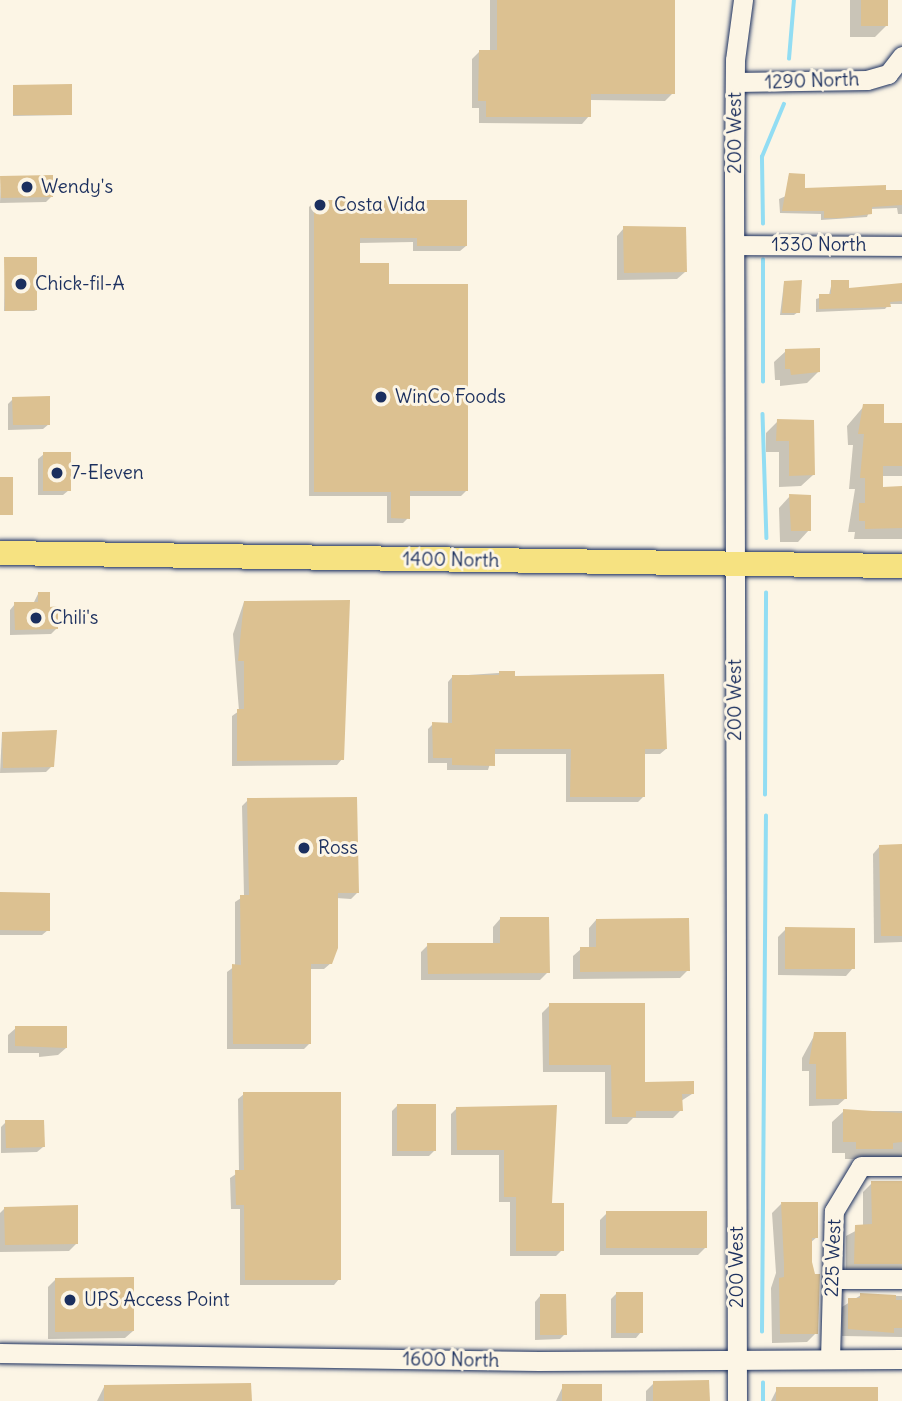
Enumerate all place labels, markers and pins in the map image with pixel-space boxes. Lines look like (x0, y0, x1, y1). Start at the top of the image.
place label: Wendy's (41, 176, 113, 198)
marker: Wendy's (19, 179, 35, 195)
place label: Costa Vida (334, 194, 426, 216)
marker: Costa Vida (312, 197, 328, 213)
place label: Chick-fil-A (35, 273, 125, 295)
marker: Chick-fil-A (13, 276, 29, 292)
place label: WinCo Foods (395, 386, 506, 408)
marker: WinCo Foods (373, 389, 389, 405)
place label: 7-Eleven (71, 462, 144, 484)
marker: 7-Eleven (49, 465, 65, 481)
place label: Chili's (50, 607, 98, 629)
marker: Chili's (28, 610, 44, 626)
place label: Ross (318, 837, 358, 859)
marker: Ross (296, 840, 312, 856)
place label: UPS Access Point (84, 1289, 230, 1311)
marker: UPS Access Point (62, 1292, 78, 1308)

